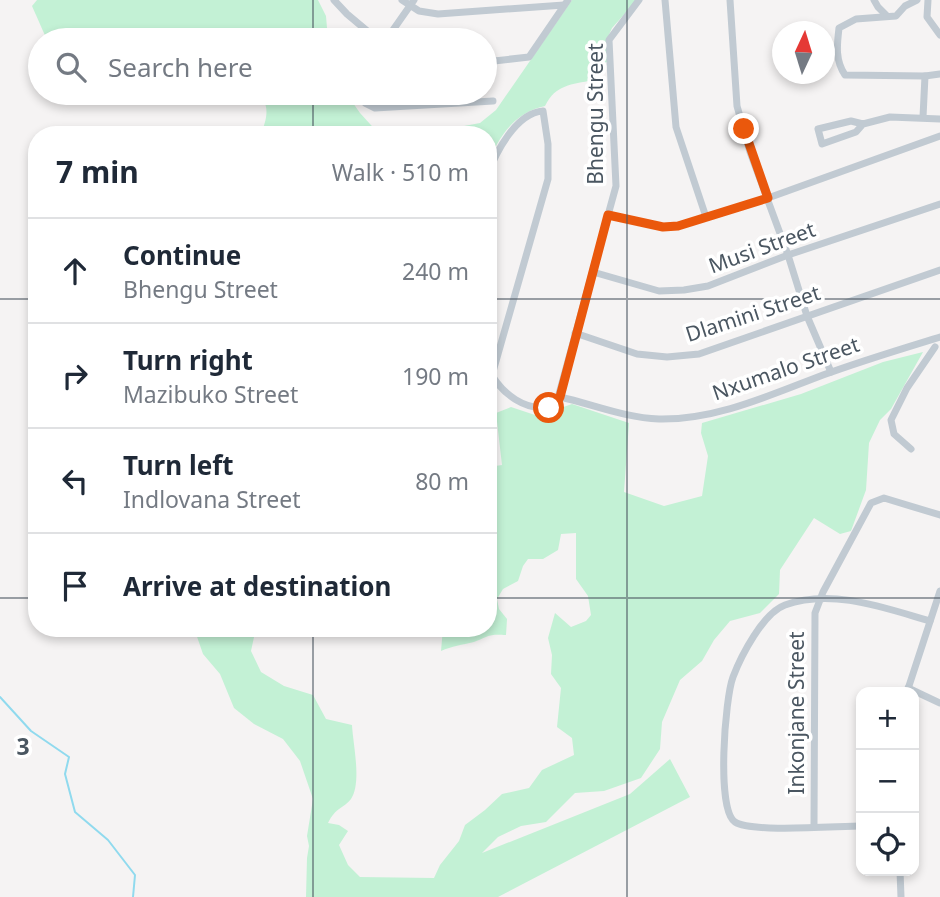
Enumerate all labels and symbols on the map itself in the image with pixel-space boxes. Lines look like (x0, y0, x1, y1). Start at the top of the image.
north arrow (772, 21, 835, 84)
street label: Bhengu Street (581, 43, 609, 185)
route end (728, 113, 759, 144)
street label: Musi Street (704, 215, 819, 279)
street label: Dlamini Street (682, 278, 824, 348)
street label: Nxumalo Street (708, 330, 863, 406)
route start (533, 392, 564, 423)
street label: Inkonjane Street (782, 631, 810, 795)
text: 3 (16, 730, 30, 762)

